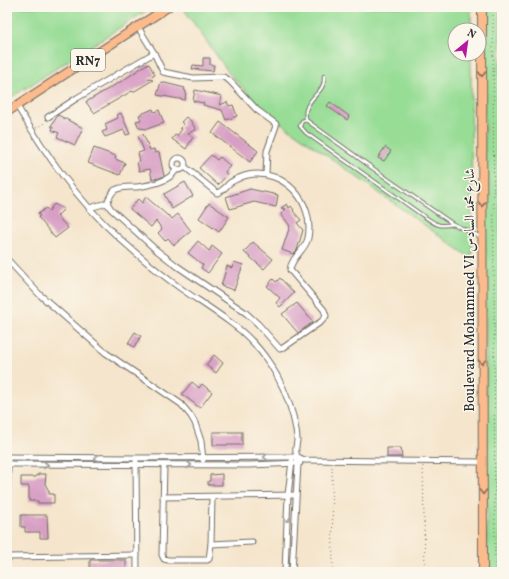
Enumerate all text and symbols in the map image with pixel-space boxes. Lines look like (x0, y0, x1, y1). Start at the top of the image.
north arrow (447, 22, 487, 62)
text: N (464, 26, 478, 43)
road number: RN7 (71, 49, 105, 71)
one-way arrow (478, 71, 486, 77)
street label: Boulevard Mohammed VI شارع محمد السادس (461, 168, 481, 412)
one-way arrow (478, 201, 486, 207)
one-way arrow (478, 359, 486, 365)
one-way arrow (263, 453, 269, 461)
one-way arrow (94, 454, 100, 462)
one-way arrow (43, 461, 49, 469)
one-way arrow (186, 461, 192, 469)
one-way arrow (479, 489, 487, 495)
one-way arrow (283, 516, 291, 522)

